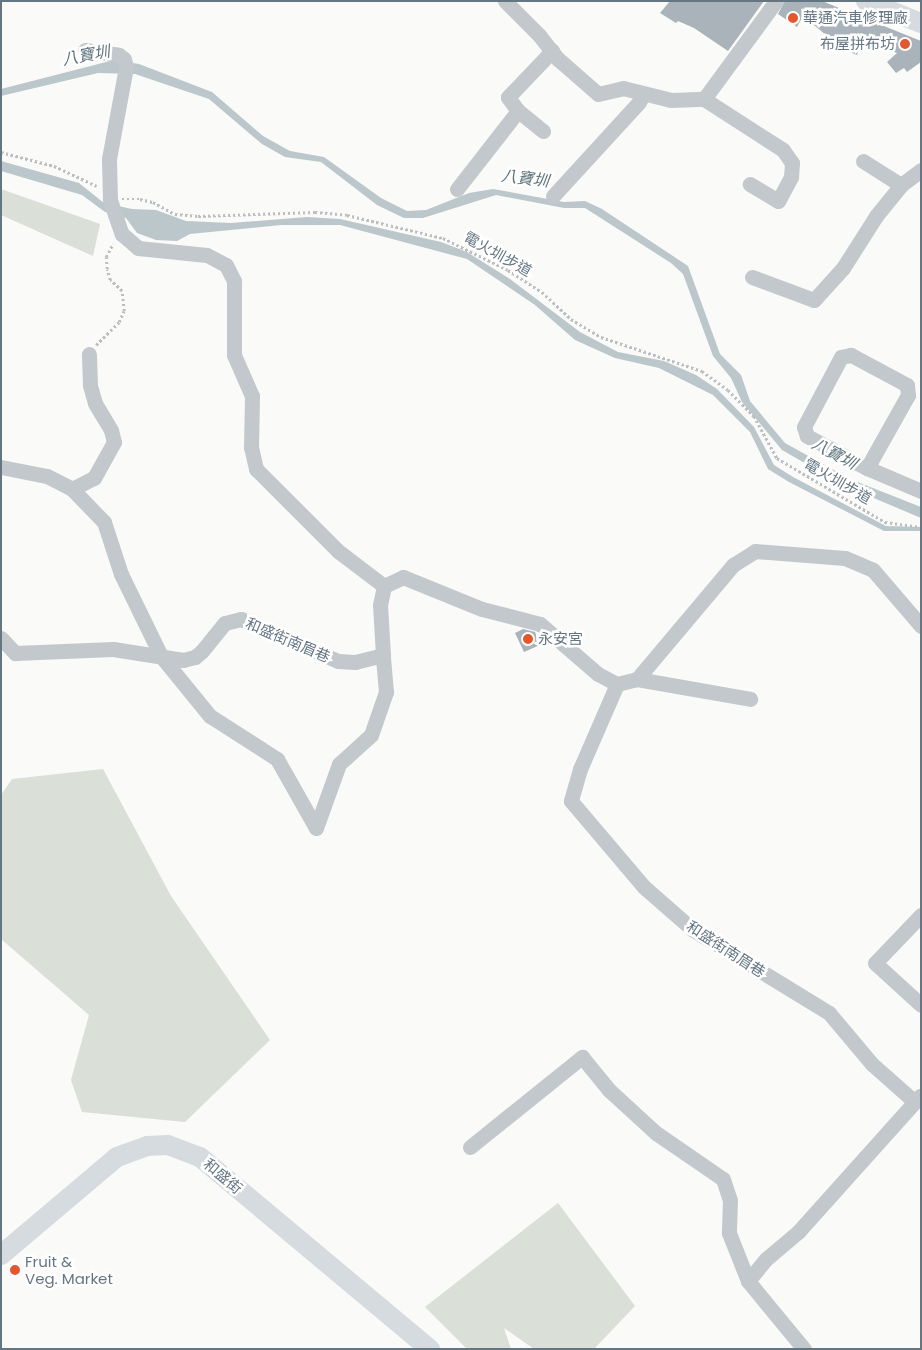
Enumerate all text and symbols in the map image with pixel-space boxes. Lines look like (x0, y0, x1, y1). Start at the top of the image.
place label: 華通汽車修理廠 (803, 9, 908, 27)
marker: 華通汽車修理廠 (787, 12, 799, 24)
place label: 布屋拼布坊 (820, 35, 895, 53)
marker: 布屋拼布坊 (899, 38, 911, 50)
water label: 八寶圳 (61, 42, 111, 70)
water label: 八寶圳 (500, 167, 550, 191)
street label: 電火圳步道 (461, 228, 535, 280)
water label: 八寶圳 (808, 434, 860, 474)
street label: 電火圳步道 (801, 454, 875, 508)
street label: 和盛街南眉巷 (243, 614, 333, 666)
place label: 永安宮 (538, 630, 583, 648)
marker: 永安宮 (522, 633, 534, 645)
street label: 和盛街南眉巷 (683, 917, 769, 981)
street label: 和盛街 (200, 1155, 246, 1197)
place label: Fruit & Veg. Market (25, 1252, 113, 1287)
marker: Fruit & Veg. Market (9, 1264, 21, 1276)

